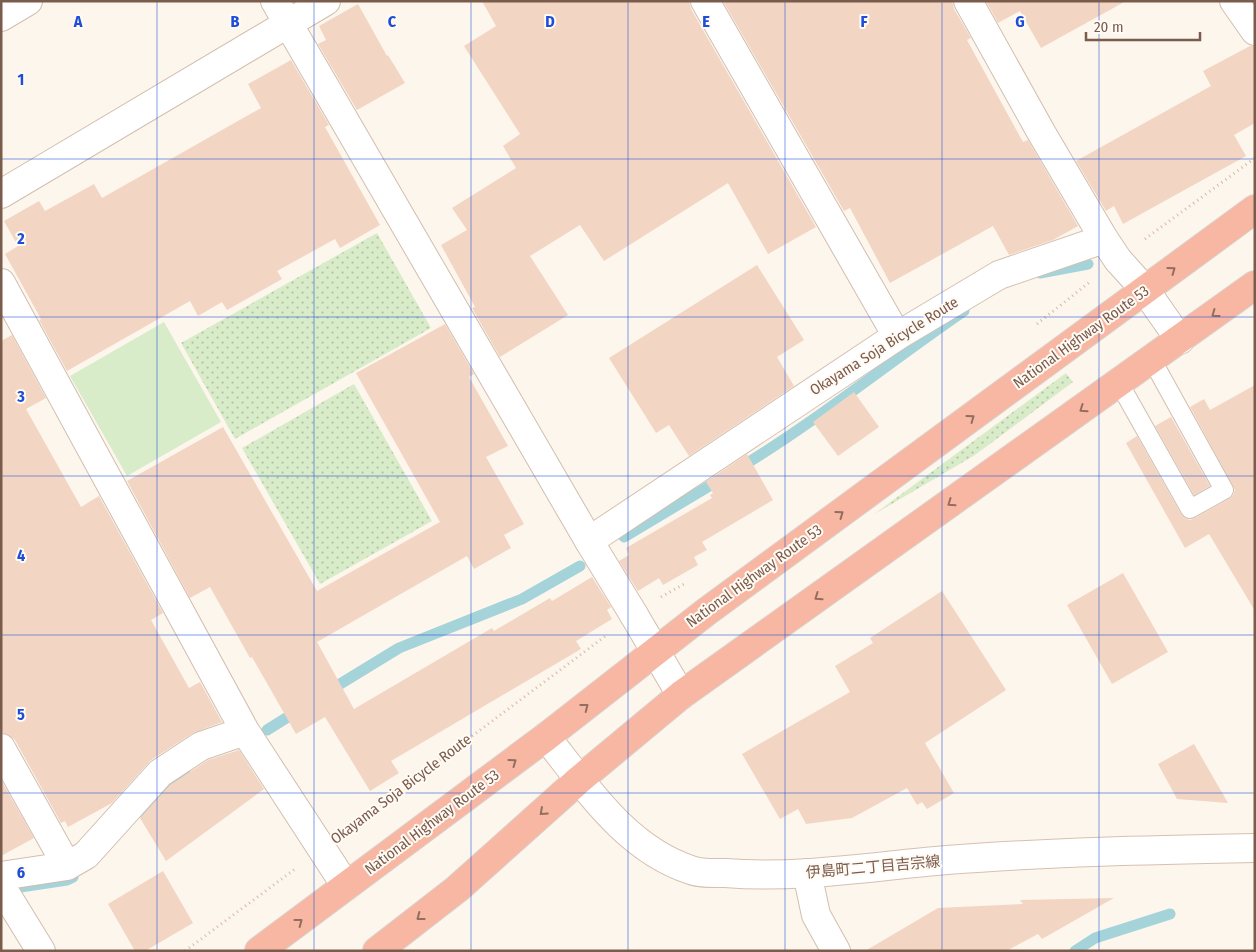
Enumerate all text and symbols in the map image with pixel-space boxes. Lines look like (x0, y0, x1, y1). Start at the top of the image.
scale bar (1086, 10, 1200, 42)
text: A (73, 12, 83, 31)
text: B (231, 12, 240, 31)
text: C (388, 12, 397, 31)
text: D (545, 12, 555, 31)
text: E (702, 12, 710, 31)
text: F (860, 12, 868, 31)
text: G (1015, 12, 1025, 31)
text: 20 m (1094, 18, 1124, 36)
text: 1 (18, 70, 24, 89)
text: 2 (16, 229, 25, 248)
one-way arrow (1166, 267, 1175, 275)
street label: National Highway Route 53 (1010, 282, 1153, 392)
street label: Okayama Soja Bicycle Route (806, 293, 962, 399)
one-way arrow (1212, 308, 1221, 317)
text: 3 (16, 387, 25, 406)
one-way arrow (1080, 403, 1089, 412)
one-way arrow (965, 415, 975, 424)
one-way arrow (947, 497, 957, 506)
one-way arrow (834, 511, 844, 520)
street label: National Highway Route 53 (683, 521, 826, 631)
text: 4 (17, 546, 25, 565)
one-way arrow (814, 591, 824, 600)
one-way arrow (579, 704, 589, 713)
text: 5 (17, 705, 25, 724)
street label: Okayama Soja Bicycle Route (327, 730, 475, 848)
one-way arrow (507, 759, 516, 767)
street label: National Highway Route 53 (361, 766, 503, 878)
one-way arrow (540, 806, 549, 815)
street label: 伊島町二丁目吉宗線 (805, 852, 941, 882)
text: 6 (17, 863, 25, 882)
one-way arrow (416, 911, 426, 920)
one-way arrow (293, 919, 302, 928)

